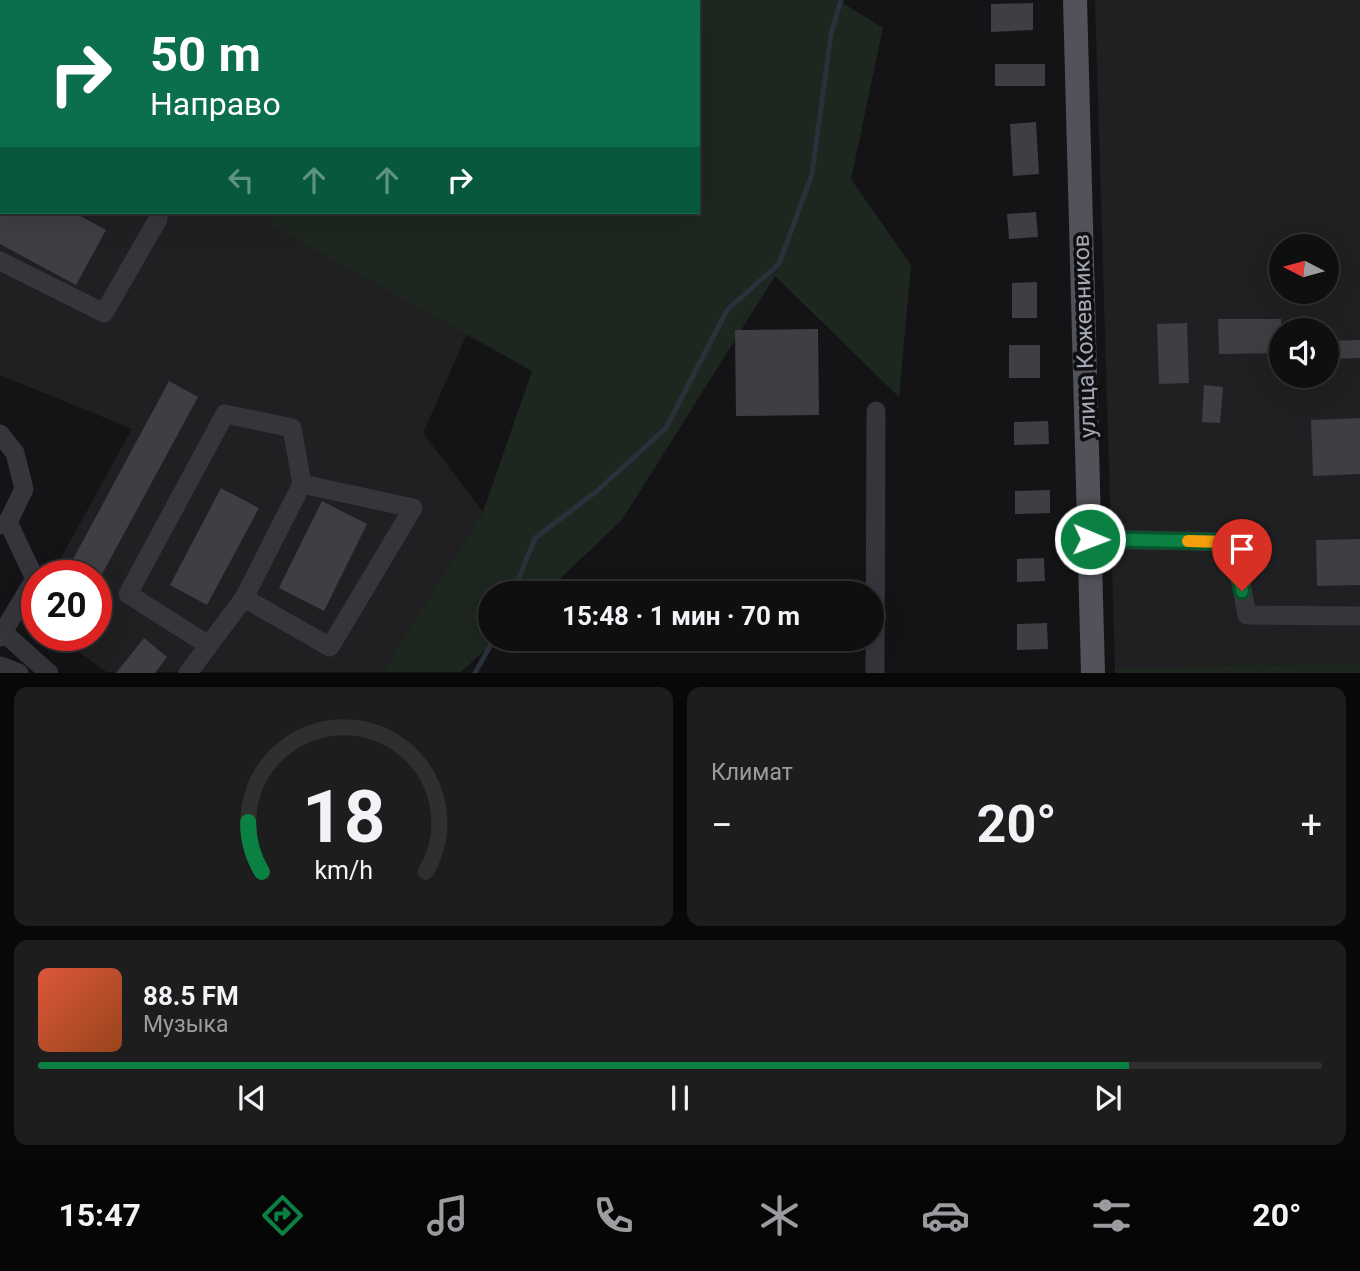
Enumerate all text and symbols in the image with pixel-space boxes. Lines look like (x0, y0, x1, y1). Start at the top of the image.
text: 50 m (150, 26, 261, 83)
icon: right (35, 28, 126, 119)
text: Направо (150, 85, 281, 123)
icon: left (222, 161, 260, 199)
icon: ahead (295, 161, 333, 199)
icon: ahead (368, 161, 406, 199)
icon: right (441, 161, 479, 199)
street label: улица Кожевников (1067, 234, 1102, 438)
north arrow (1269, 234, 1339, 304)
map controls (1269, 234, 1339, 388)
button: sound (1269, 318, 1339, 388)
position arrow (1053, 502, 1127, 576)
pin (1212, 519, 1272, 591)
icon: arrive (1223, 530, 1261, 568)
speed limit sign: 20 (21, 560, 112, 651)
text: 15:48 · 1 мин · 70 m (562, 601, 800, 631)
text: Климат (711, 759, 793, 786)
text: 18 (302, 775, 385, 861)
text: 20° (977, 794, 1057, 855)
text: − (711, 803, 733, 847)
text: + (1300, 803, 1322, 847)
text: km/h (314, 856, 373, 885)
text: 88.5 FM (143, 981, 239, 1011)
text: Музыка (143, 1011, 228, 1038)
icon: previous (233, 1079, 271, 1117)
icon: pause (661, 1079, 699, 1117)
icon: next (1089, 1079, 1127, 1117)
icon: directions (258, 1191, 307, 1240)
icon: music (423, 1191, 472, 1240)
icon: phone (589, 1191, 638, 1240)
icon: climate (755, 1191, 804, 1240)
icon: car (921, 1191, 970, 1240)
icon: filters (1087, 1191, 1136, 1240)
text: 15:47 (58, 1196, 141, 1234)
text: 20° (1252, 1196, 1302, 1234)

